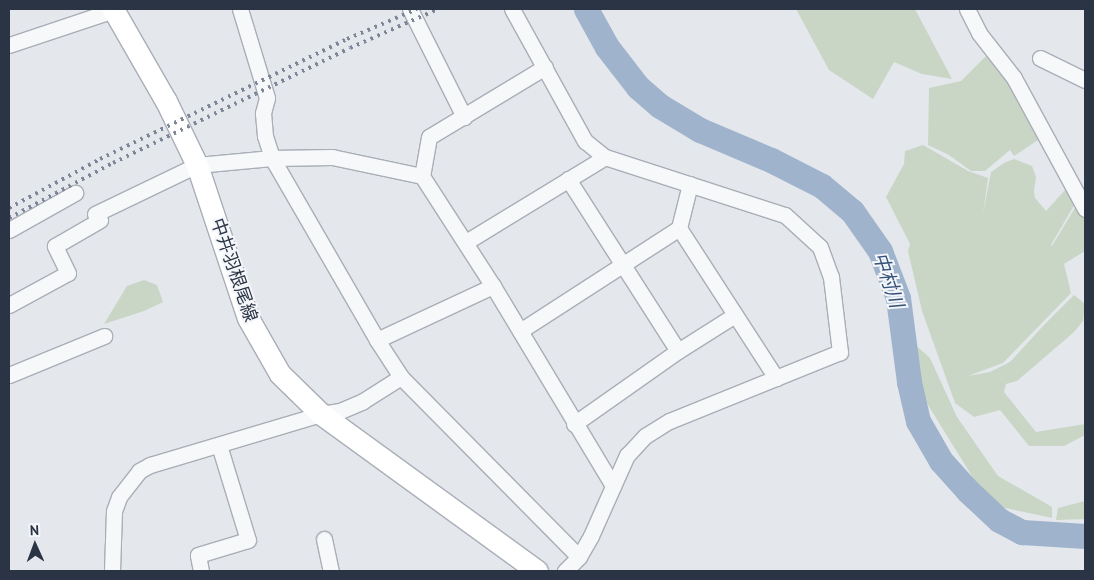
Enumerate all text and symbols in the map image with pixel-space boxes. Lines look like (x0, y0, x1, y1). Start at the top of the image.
street label: 中井羽根尾線 (206, 215, 262, 325)
water label: 中村川 (868, 249, 908, 311)
north arrow (10, 520, 60, 570)
text: N (30, 521, 39, 539)

